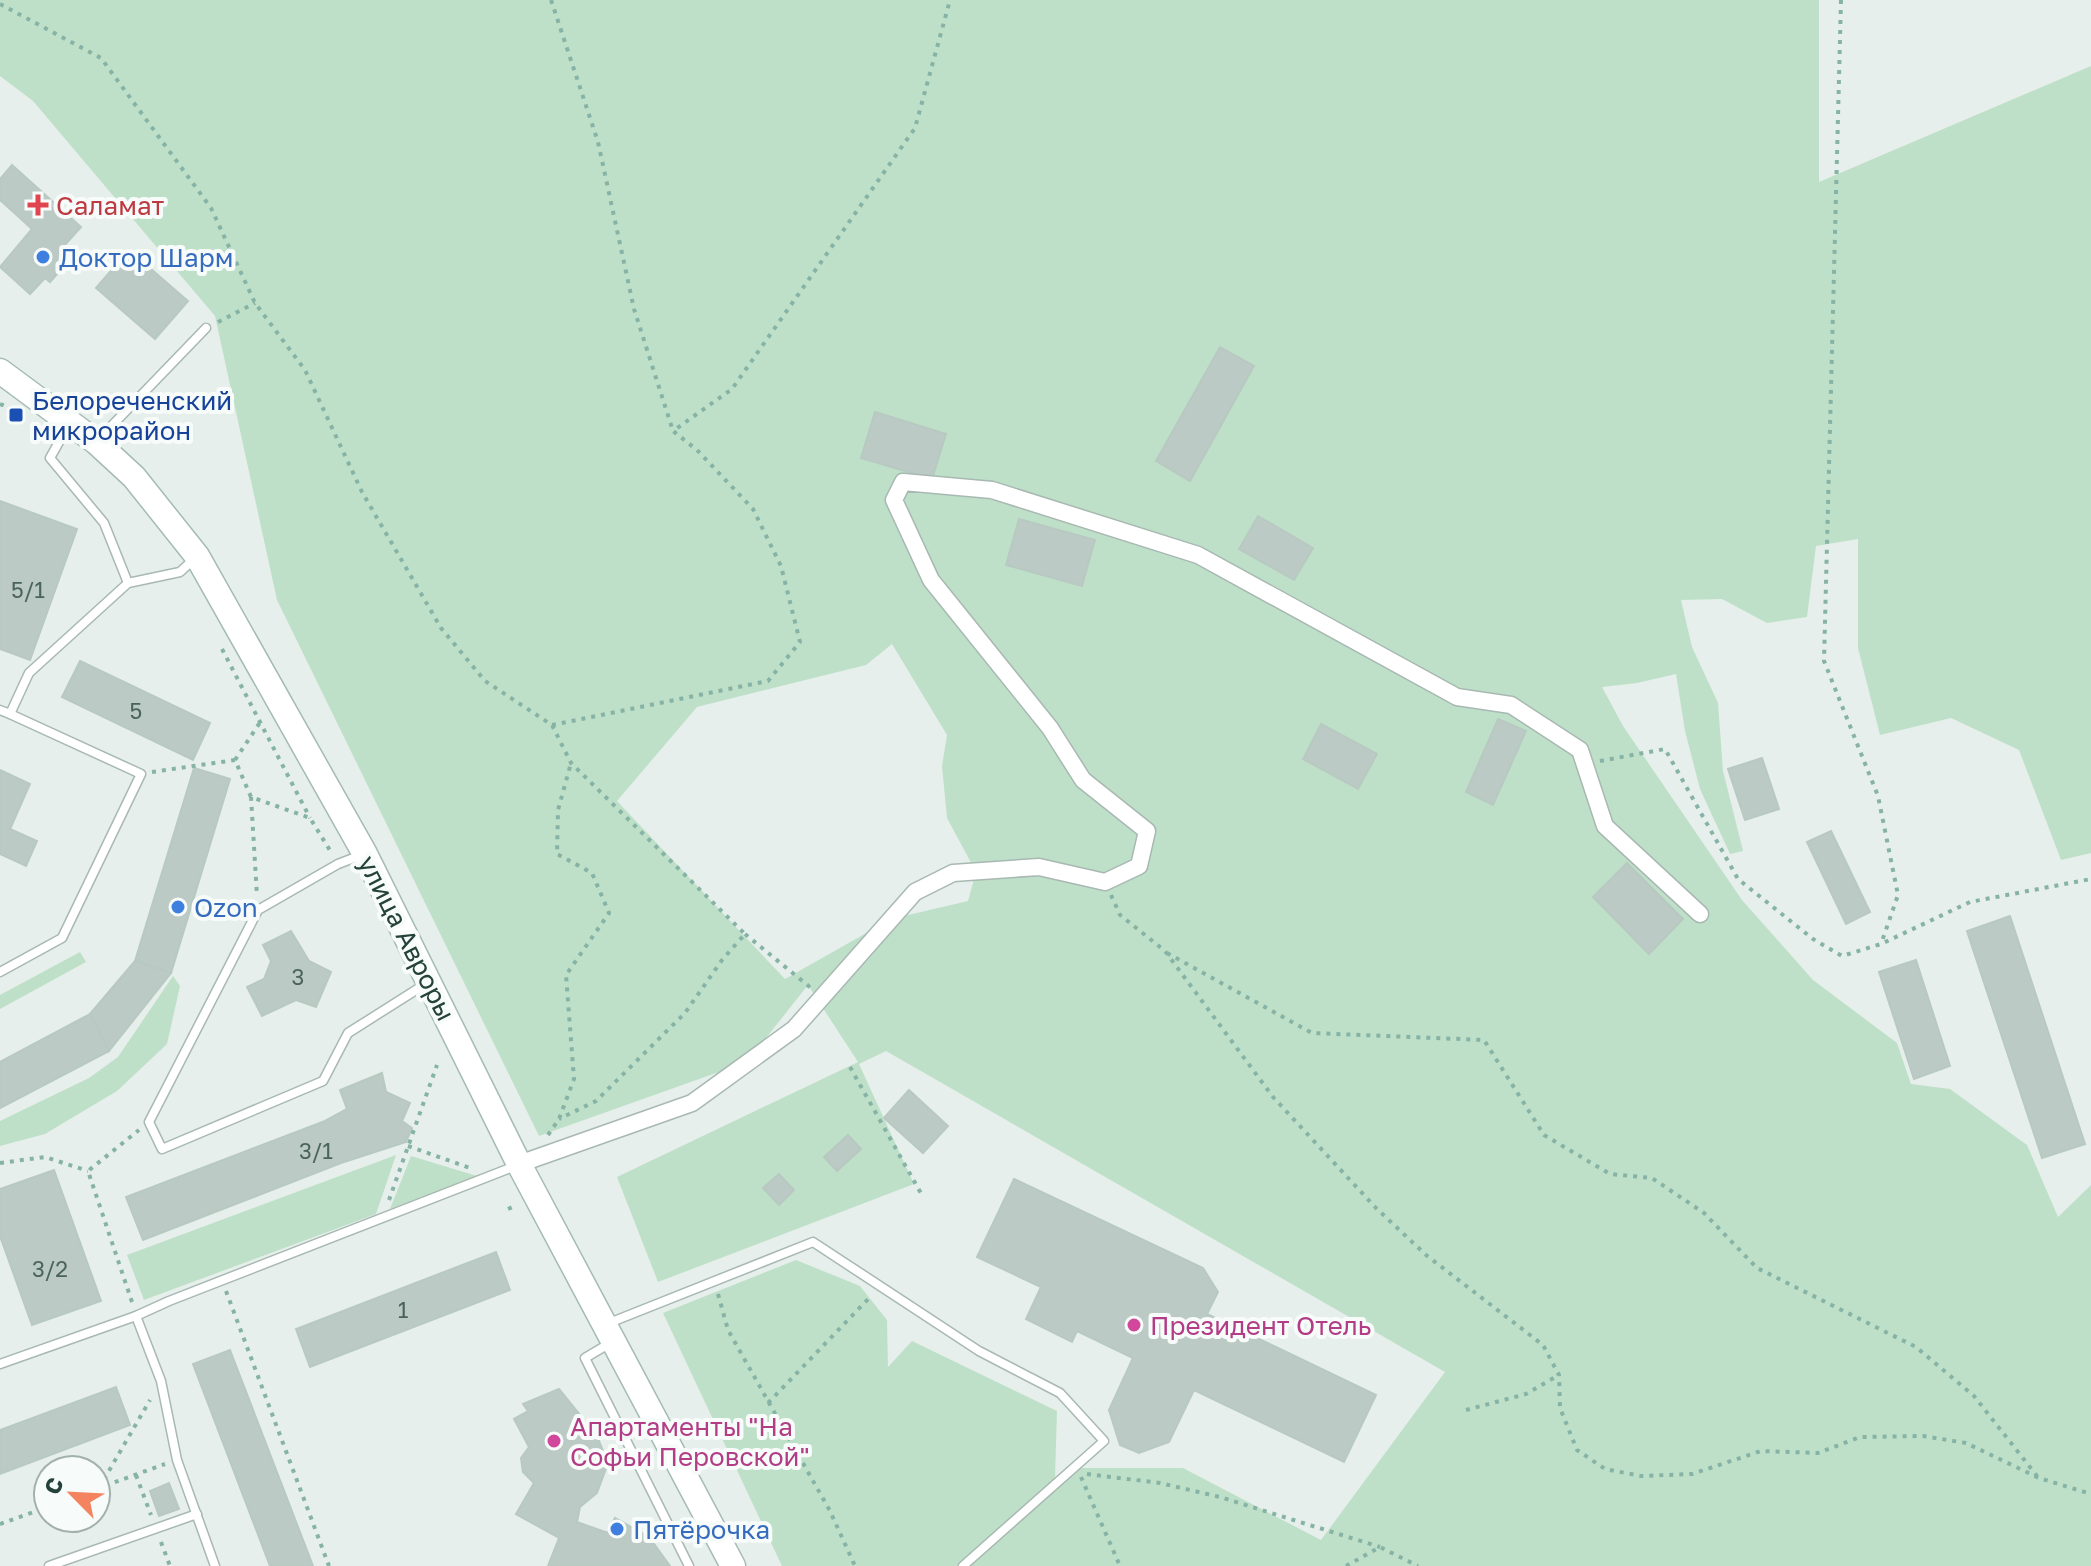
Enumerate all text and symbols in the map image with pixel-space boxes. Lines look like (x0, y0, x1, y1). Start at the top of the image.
place label: Саламат (56, 190, 164, 221)
marker: Саламат (27, 194, 49, 216)
place label: Доктор Шарм (59, 242, 233, 273)
marker: Доктор Шарм (34, 248, 52, 266)
place label: Белореченский микрорайон (32, 385, 232, 446)
marker: Белореченский микрорайон (7, 406, 25, 424)
house number: 5/1 (11, 576, 45, 603)
house number: 5 (130, 697, 142, 724)
street label: улица Авроры (352, 850, 462, 1026)
place label: Ozon (194, 892, 258, 923)
marker: Ozon (169, 898, 187, 916)
house number: 3 (292, 963, 304, 990)
house number: 3/1 (299, 1137, 333, 1164)
house number: 3/2 (32, 1255, 68, 1282)
house number: 1 (398, 1296, 409, 1323)
place label: Президент Отель (1150, 1310, 1371, 1341)
marker: Президент Отель (1125, 1316, 1143, 1334)
place label: Апартаменты "На Софьи Перовской" (570, 1411, 810, 1472)
marker: Апартаменты "На Софьи Перовской" (545, 1432, 563, 1450)
north arrow (32, 1454, 112, 1534)
text: С (38, 1473, 69, 1498)
place label: Пятёрочка (633, 1514, 770, 1545)
marker: Пятёрочка (608, 1520, 626, 1538)

